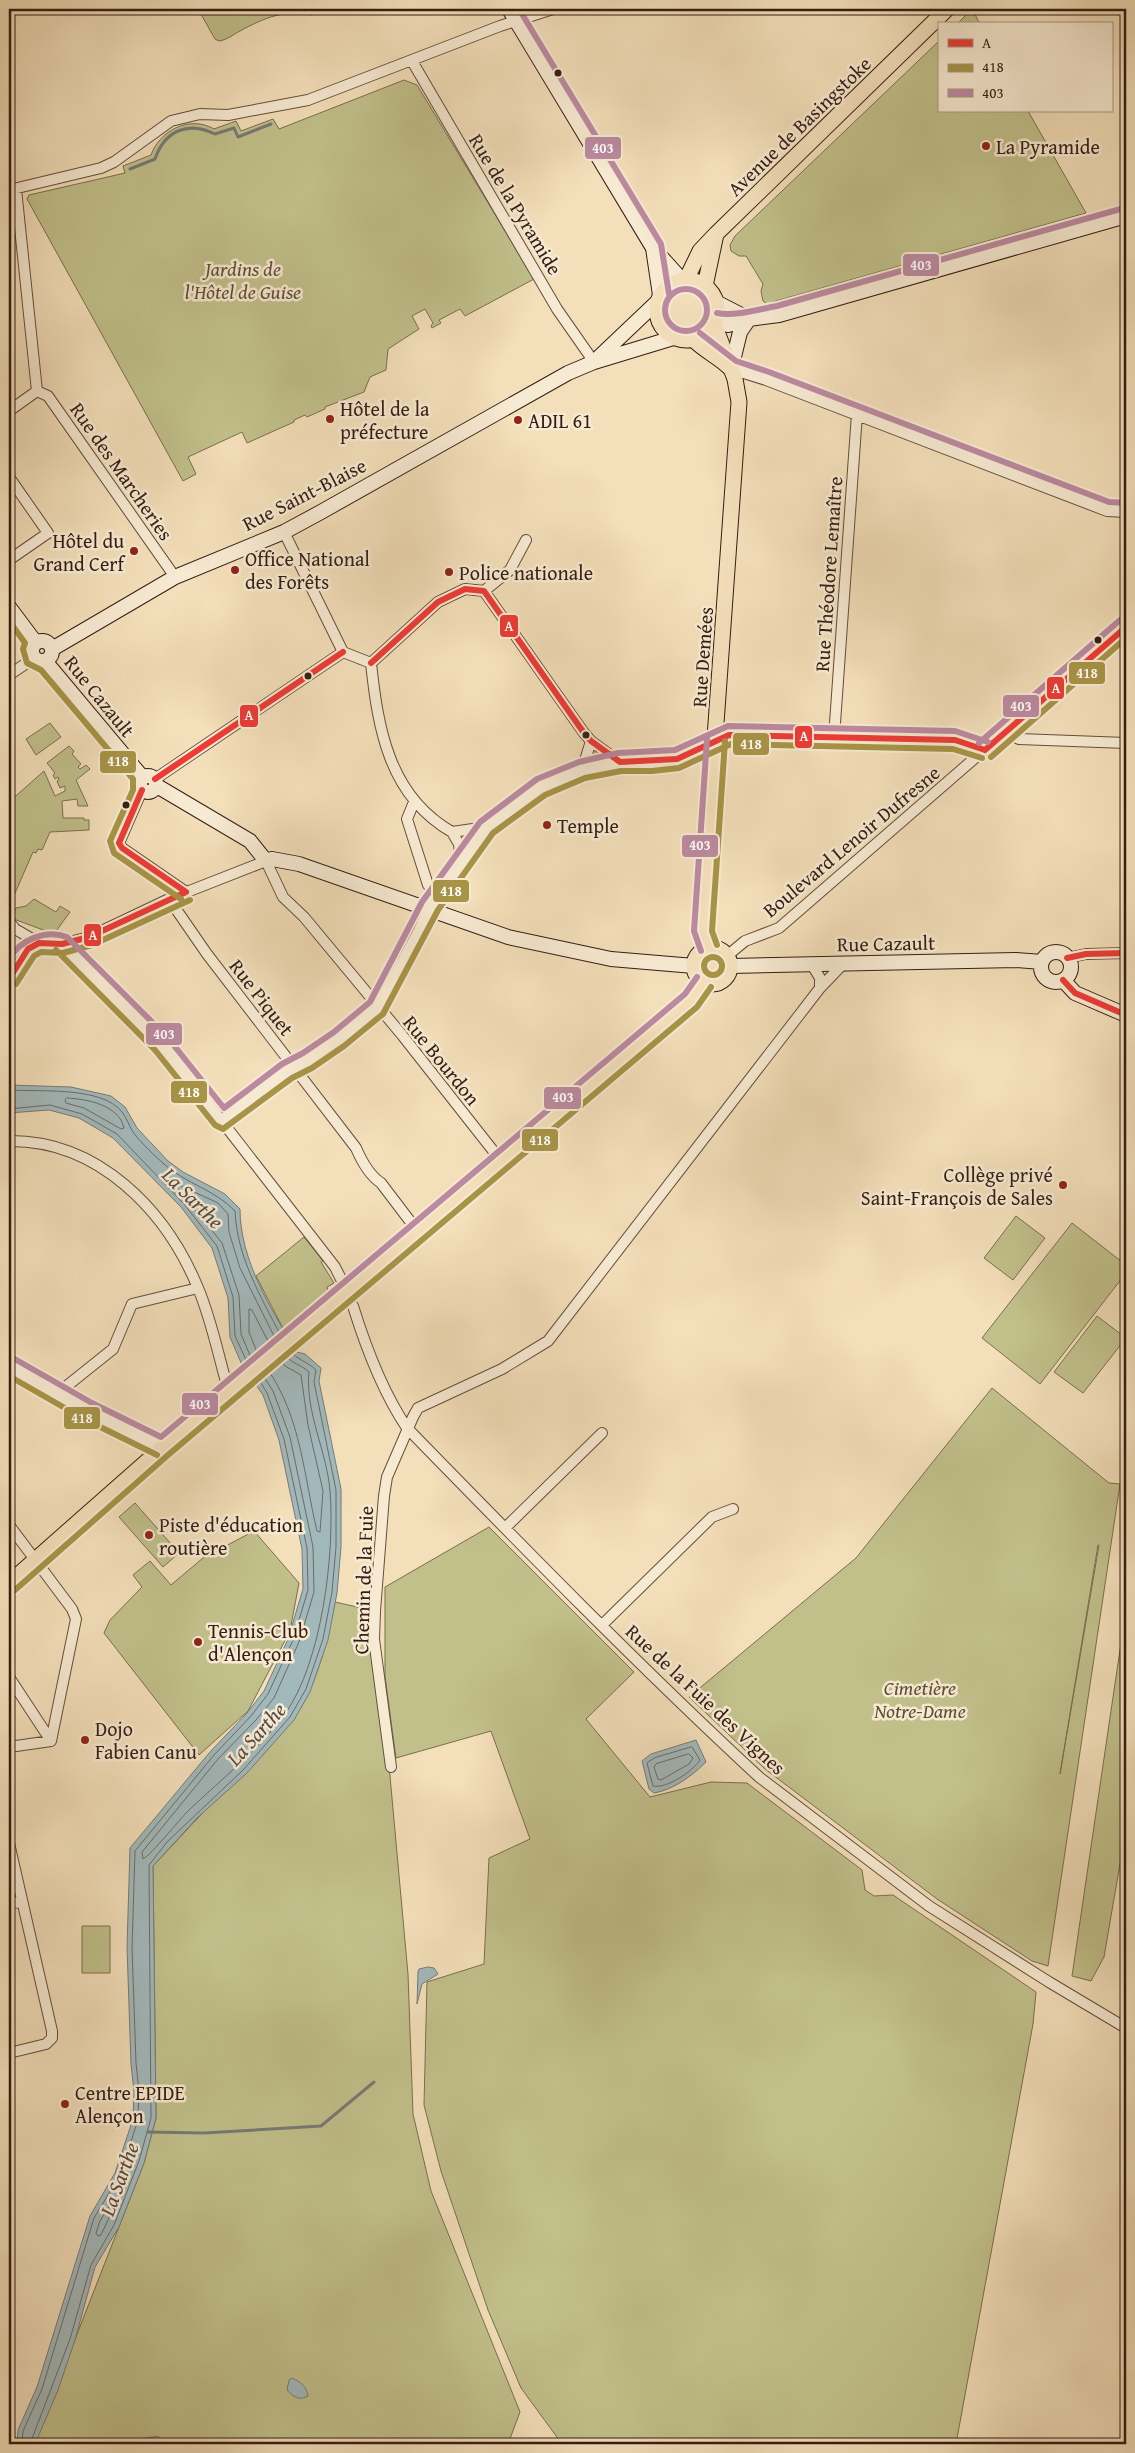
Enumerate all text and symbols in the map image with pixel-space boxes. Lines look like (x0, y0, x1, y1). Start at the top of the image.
legend (938, 22, 1112, 112)
text: A (982, 32, 991, 53)
street label: Avenue de Basingstoke (721, 50, 877, 202)
text: 418 (982, 56, 1004, 77)
unlabelled marker (553, 68, 563, 78)
text: 403 (982, 82, 1004, 103)
street label: Rue de la Pyramide (462, 128, 570, 280)
place label: La Pyramide (996, 132, 1100, 161)
line badge: 403 (584, 136, 622, 160)
text: 403 (592, 138, 614, 158)
marker: La Pyramide (980, 140, 992, 152)
line badge: 403 (902, 253, 940, 277)
park label: Jardins de l'Hôtel de Guise (185, 254, 301, 306)
text: 403 (910, 255, 932, 275)
place label: Hôtel de la préfecture (340, 394, 430, 446)
street label: Rue des Marcheries (63, 396, 181, 546)
place label: ADIL 61 (528, 406, 592, 435)
marker: Hôtel de la préfecture (324, 413, 336, 425)
marker: ADIL 61 (512, 414, 524, 426)
street label: Rue Saint-Blaise (237, 450, 371, 538)
street label: Rue Théodore Lemaître (807, 475, 849, 673)
place label: Hôtel du Grand Cerf (33, 526, 127, 578)
place label: Office National des Forêts (245, 544, 370, 596)
marker: Hôtel du Grand Cerf (128, 545, 140, 557)
place label: Police nationale (459, 558, 593, 587)
marker: Office National des Forêts (229, 564, 241, 576)
marker: Police nationale (443, 566, 455, 578)
street label: Rue Demées (684, 606, 720, 708)
line badge: A (499, 614, 519, 638)
text: A (505, 616, 514, 636)
unlabelled marker (1093, 635, 1103, 645)
street label: Rue Cazault (58, 649, 142, 743)
line badge: 418 (1068, 661, 1106, 685)
text: 418 (1076, 663, 1098, 683)
unlabelled marker (303, 671, 313, 681)
line badge: A (1046, 676, 1065, 700)
text: A (1052, 678, 1061, 698)
line badge: 403 (1002, 694, 1040, 718)
text: 403 (1010, 696, 1032, 716)
line badge: A (239, 704, 259, 728)
text: A (245, 705, 254, 725)
line badge: A (794, 725, 813, 749)
text: A (800, 726, 809, 746)
unlabelled marker (581, 730, 591, 740)
line badge: 418 (732, 732, 770, 756)
text: 418 (740, 734, 762, 754)
line badge: 418 (99, 750, 137, 774)
text: 418 (107, 751, 129, 771)
street label: Boulevard Lenoir Dufresne (756, 758, 946, 924)
unlabelled marker (121, 800, 131, 810)
place label: Temple (557, 811, 619, 840)
marker: Temple (541, 819, 553, 831)
line badge: 403 (681, 834, 719, 858)
text: 403 (689, 835, 711, 855)
line badge: 418 (432, 879, 470, 903)
text: 418 (440, 881, 462, 901)
line badge: A (83, 923, 102, 947)
text: A (89, 925, 98, 945)
street label: Rue Cazault (837, 928, 935, 958)
street label: Rue Piquet (223, 952, 301, 1042)
street label: Rue Bourdon (397, 1009, 487, 1111)
line badge: 403 (145, 1022, 183, 1046)
text: 403 (153, 1024, 175, 1044)
line badge: 418 (170, 1080, 208, 1104)
text: 418 (178, 1082, 200, 1102)
line badge: 403 (543, 1086, 582, 1110)
text: 403 (552, 1087, 574, 1107)
line badge: 418 (521, 1128, 559, 1152)
text: 418 (529, 1130, 551, 1150)
water label: La Sarthe (154, 1159, 231, 1236)
place label: Collège privé Saint-François de Sales (861, 1160, 1053, 1212)
marker: Collège privé Saint-François de Sales (1057, 1179, 1069, 1191)
line badge: 403 (181, 1392, 219, 1416)
text: 403 (189, 1394, 211, 1414)
line badge: 418 (63, 1406, 101, 1430)
text: 418 (71, 1408, 93, 1428)
street label: Chemin de la Fuie (346, 1505, 380, 1655)
place label: Piste d'éducation routière (159, 1510, 303, 1562)
marker: Piste d'éducation routière (143, 1529, 155, 1541)
place label: Tennis-Club d'Alençon (208, 1616, 308, 1668)
street label: Rue de la Fuie des Vignes (619, 1617, 793, 1781)
marker: Tennis-Club d'Alençon (192, 1636, 204, 1648)
park label: Cimetière Notre-Dame (873, 1673, 966, 1725)
water label: La Sarthe (218, 1695, 293, 1773)
place label: Dojo Fabien Canu (95, 1714, 197, 1766)
marker: Dojo Fabien Canu (79, 1734, 91, 1746)
place label: Centre EPIDE Alençon (75, 2078, 185, 2130)
marker: Centre EPIDE Alençon (59, 2098, 71, 2110)
water label: La Sarthe (91, 2138, 147, 2221)

